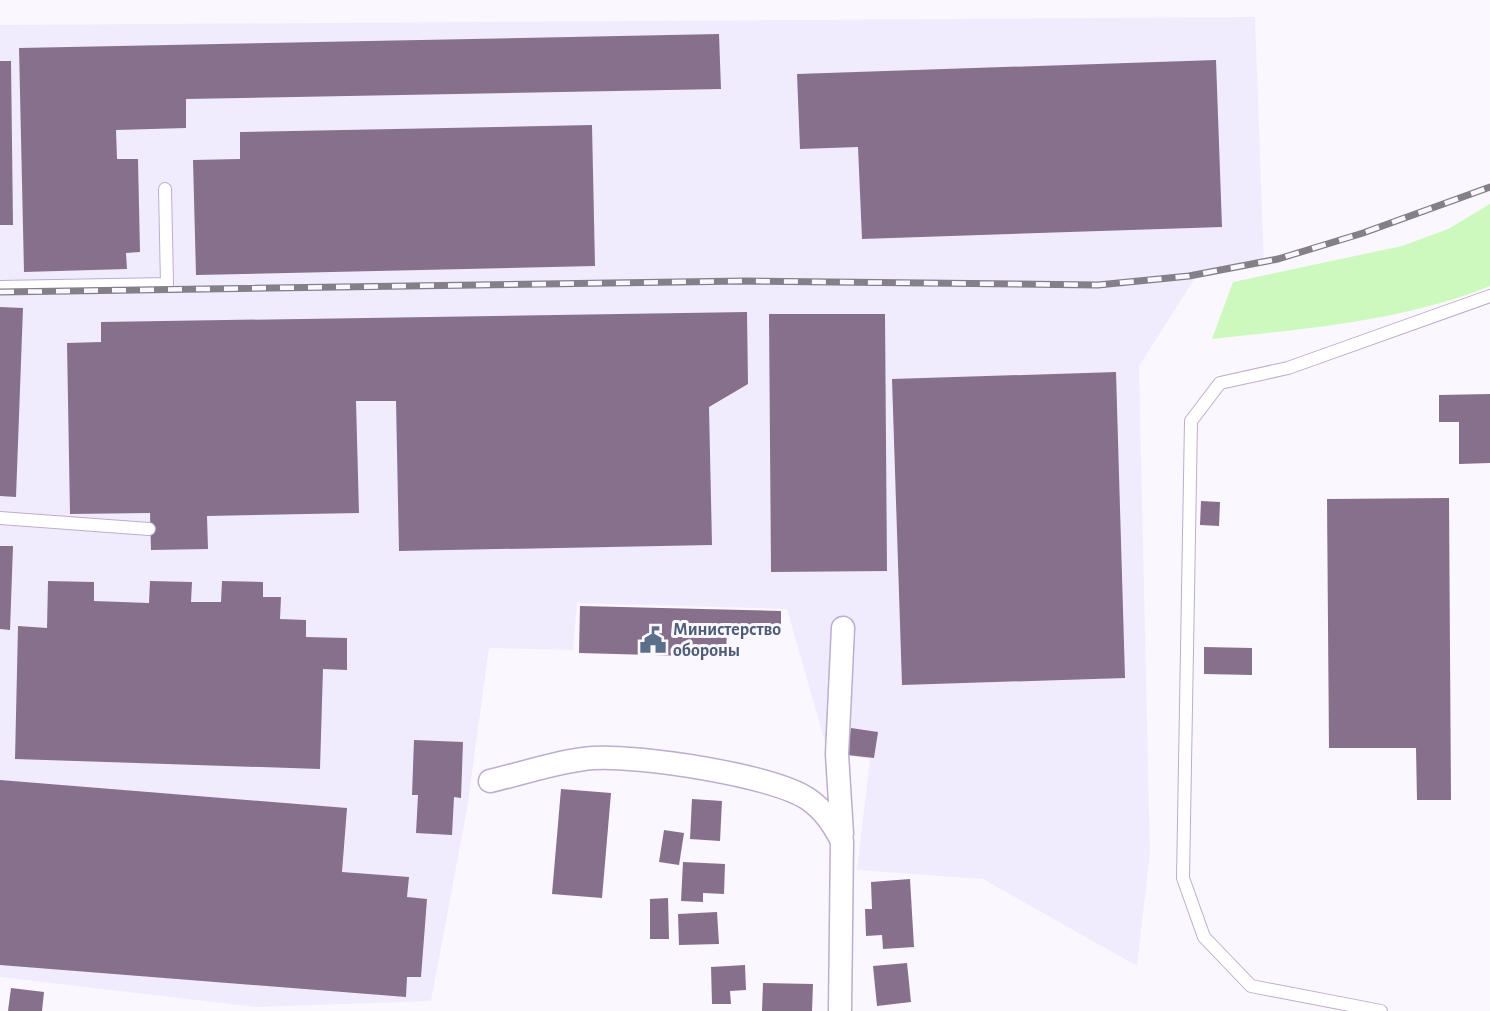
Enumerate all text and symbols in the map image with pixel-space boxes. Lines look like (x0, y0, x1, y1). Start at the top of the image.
place label: Министерство обороны (673, 621, 781, 660)
public building icon: Министерство обороны (638, 625, 668, 655)

